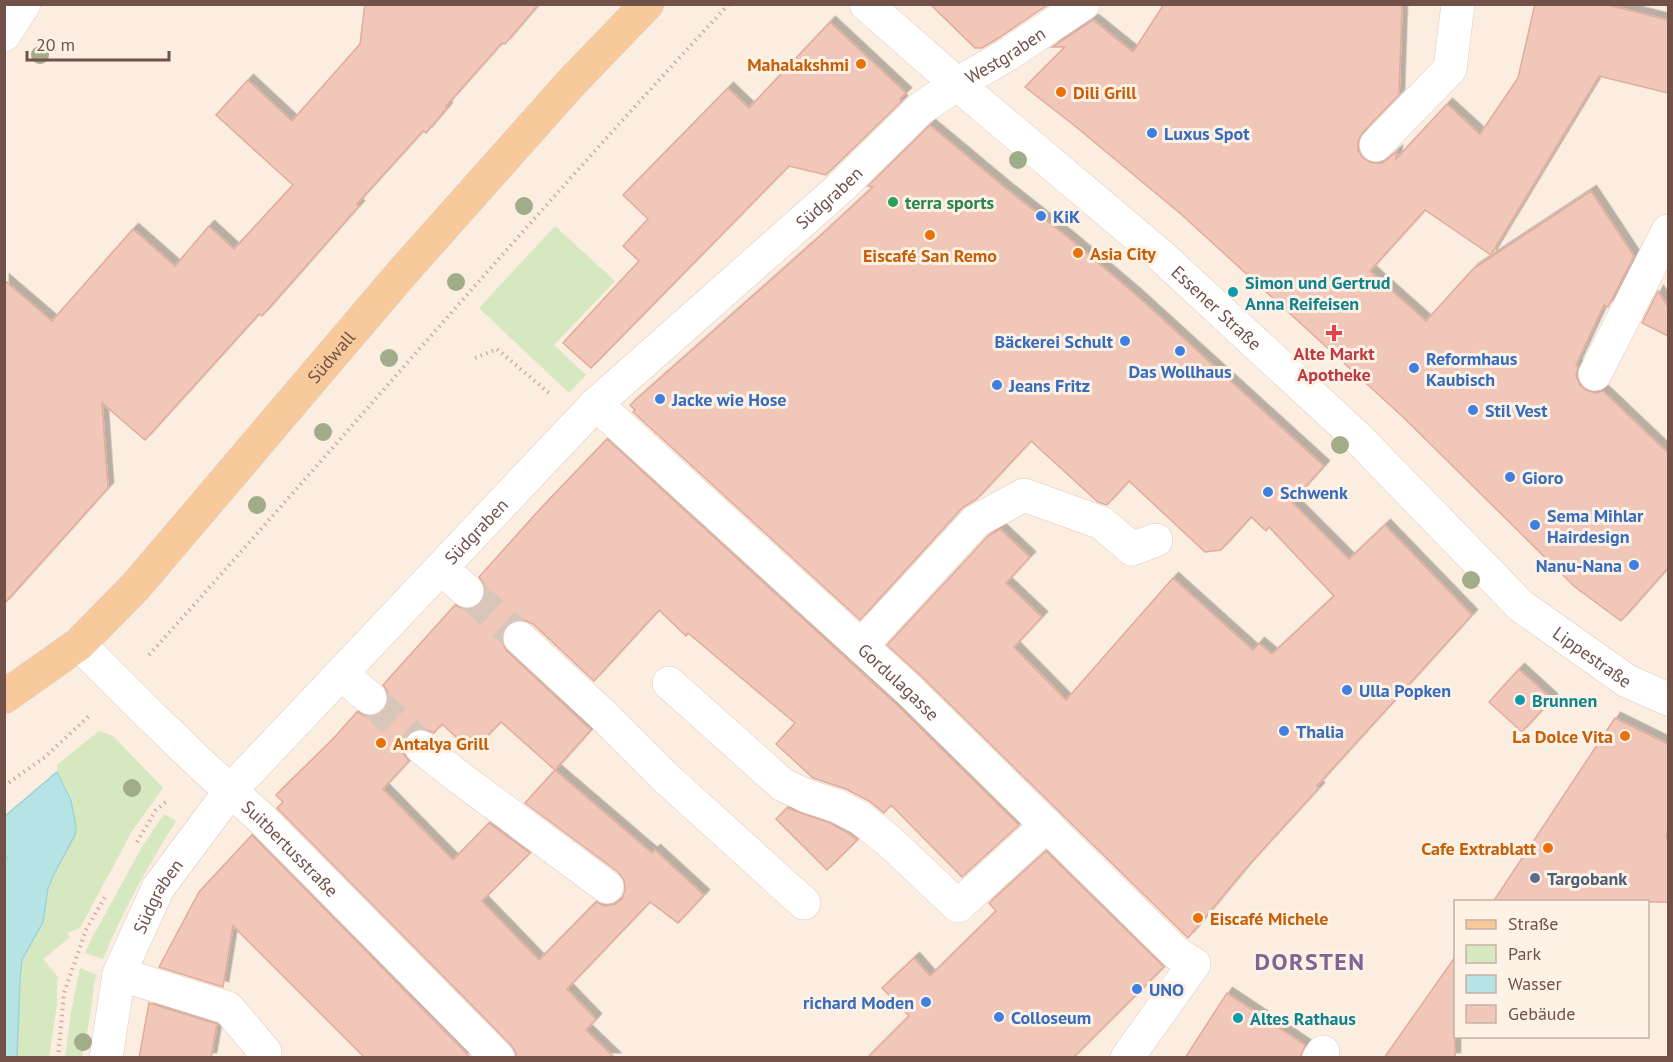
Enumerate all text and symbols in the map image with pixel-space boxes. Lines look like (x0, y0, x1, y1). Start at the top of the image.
street label: Westgraben (961, 21, 1050, 88)
scale bar (27, 24, 170, 62)
text: 20 m (36, 33, 75, 56)
place label: Mahalakshmi (747, 53, 849, 76)
marker: Mahalakshmi (854, 57, 868, 71)
place label: Dili Grill (1073, 81, 1137, 104)
marker: Dili Grill (1054, 85, 1068, 99)
place label: Luxus Spot (1164, 122, 1250, 145)
marker: Luxus Spot (1145, 126, 1159, 140)
street label: Südgraben (790, 161, 867, 234)
place label: terra sports (905, 191, 995, 214)
marker: terra sports (886, 195, 900, 209)
place label: KiK (1053, 205, 1080, 228)
marker: KiK (1034, 209, 1048, 223)
marker: Eiscafé San Remo (923, 228, 937, 242)
place label: Asia City (1090, 242, 1156, 265)
place label: Eiscafé San Remo (863, 244, 997, 267)
marker: Asia City (1071, 246, 1085, 260)
street label: Essener Straße (1167, 260, 1267, 355)
place label: Simon und Gertrud Anna Reifeisen (1245, 271, 1390, 315)
marker: Simon und Gertrud Anna Reifeisen (1226, 285, 1240, 299)
street label: Südwall (302, 325, 360, 388)
marker: Alte Markt Apotheke (1327, 326, 1341, 340)
place label: Bäckerei Schult (995, 330, 1114, 353)
marker: Bäckerei Schult (1118, 334, 1132, 348)
place label: Alte Markt Apotheke (1294, 342, 1375, 386)
marker: Das Wollhaus (1173, 344, 1187, 358)
place label: Reformhaus Kaubisch (1426, 347, 1518, 391)
place label: Das Wollhaus (1128, 360, 1232, 383)
marker: Reformhaus Kaubisch (1407, 361, 1421, 375)
place label: Jeans Fritz (1008, 374, 1090, 397)
marker: Jeans Fritz (990, 378, 1004, 392)
place label: Jacke wie Hose (671, 388, 786, 411)
marker: Jacke wie Hose (653, 392, 667, 406)
place label: Stil Vest (1485, 399, 1548, 422)
marker: Stil Vest (1466, 403, 1480, 417)
place label: Gioro (1522, 466, 1564, 489)
marker: Gioro (1503, 470, 1517, 484)
place label: Schwenk (1280, 481, 1348, 504)
marker: Schwenk (1261, 485, 1275, 499)
street label: Südgraben (439, 493, 513, 569)
place label: Sema Mihlar Hairdesign (1547, 504, 1644, 548)
marker: Sema Mihlar Hairdesign (1528, 518, 1542, 532)
place label: Nanu-Nana (1536, 554, 1622, 577)
marker: Nanu-Nana (1627, 558, 1641, 572)
street label: Lippestraße (1549, 621, 1637, 692)
street label: Gordulagasse (854, 638, 945, 725)
place label: Ulla Popken (1359, 679, 1451, 702)
marker: Ulla Popken (1340, 683, 1354, 697)
place label: Brunnen (1532, 689, 1597, 712)
marker: Brunnen (1513, 693, 1527, 707)
place label: Thalia (1296, 720, 1344, 743)
marker: Thalia (1277, 724, 1291, 738)
place label: La Dolce Vita (1512, 725, 1613, 748)
marker: La Dolce Vita (1618, 729, 1632, 743)
place label: Antalya Grill (393, 732, 489, 755)
marker: Antalya Grill (374, 736, 388, 750)
street label: Suitbertusstraße (237, 795, 344, 901)
place label: Cafe Extrablatt (1421, 837, 1537, 860)
marker: Cafe Extrablatt (1541, 841, 1555, 855)
street label: Südgraben (127, 854, 187, 937)
place label: Targobank (1547, 867, 1627, 890)
marker: Targobank (1528, 871, 1542, 885)
legend (1454, 900, 1649, 1038)
place label: Eiscafé Michele (1210, 907, 1328, 930)
marker: Eiscafé Michele (1191, 911, 1205, 925)
text: Straße (1508, 912, 1559, 935)
text: Park (1508, 942, 1541, 965)
district label: DORSTEN (1254, 946, 1366, 977)
text: Wasser (1508, 972, 1562, 995)
place label: UNO (1149, 978, 1184, 1001)
marker: UNO (1130, 982, 1144, 996)
place label: richard Moden (803, 991, 914, 1014)
marker: richard Moden (919, 995, 933, 1009)
text: Gebäude (1508, 1002, 1575, 1025)
place label: Colloseum (1011, 1006, 1091, 1029)
place label: Altes Rathaus (1250, 1007, 1356, 1030)
marker: Colloseum (992, 1010, 1006, 1024)
marker: Altes Rathaus (1231, 1011, 1245, 1025)

